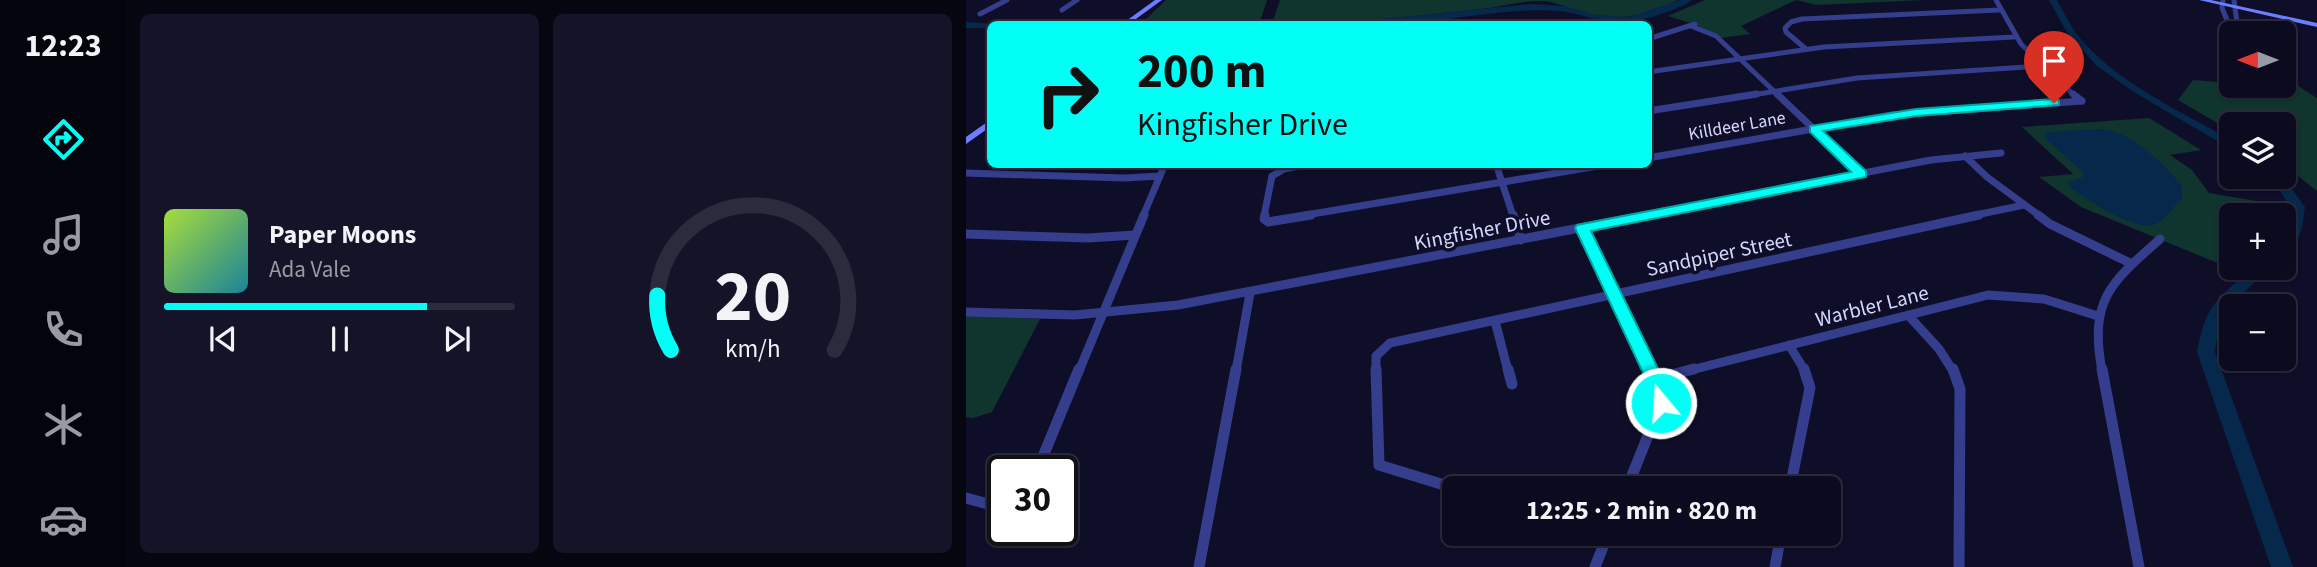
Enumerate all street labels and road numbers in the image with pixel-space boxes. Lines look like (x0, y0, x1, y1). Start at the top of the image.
street label: Killdeer Lane (1686, 105, 1788, 147)
street label: Kingfisher Drive (1411, 202, 1553, 258)
street label: Sandpiper Street (1644, 224, 1794, 284)
street label: Warbler Lane (1812, 277, 1932, 335)

